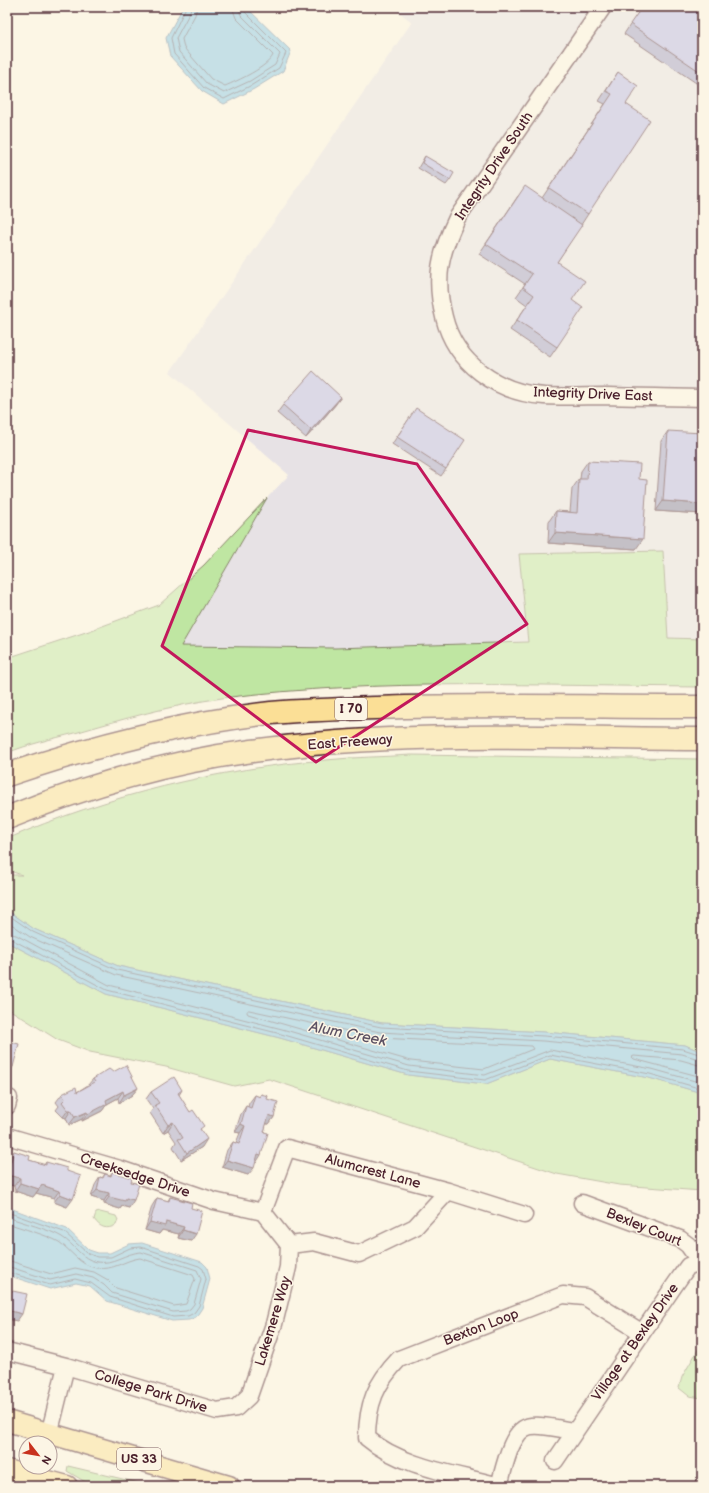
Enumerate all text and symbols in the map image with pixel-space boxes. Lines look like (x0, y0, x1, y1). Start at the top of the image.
street label: Integrity Drive South (451, 108, 537, 223)
street label: Integrity Drive East (533, 383, 654, 405)
road number: I 70 (335, 698, 367, 720)
street label: East Freeway (307, 730, 394, 753)
water label: Alum Creek (307, 1017, 389, 1051)
street label: Creeksedge Drive (78, 1149, 192, 1201)
street label: Alumcrest Lane (323, 1150, 423, 1192)
street label: Bexley Court (604, 1204, 685, 1250)
street label: Lakemere Way (251, 1273, 295, 1368)
street label: Village at Bexley Drive (588, 1280, 682, 1404)
street label: Bexton Loop (441, 1305, 521, 1349)
street label: College Park Drive (92, 1366, 210, 1416)
north arrow (18, 1435, 58, 1475)
road number: US 33 (117, 1448, 161, 1470)
text: N (38, 1453, 54, 1467)

